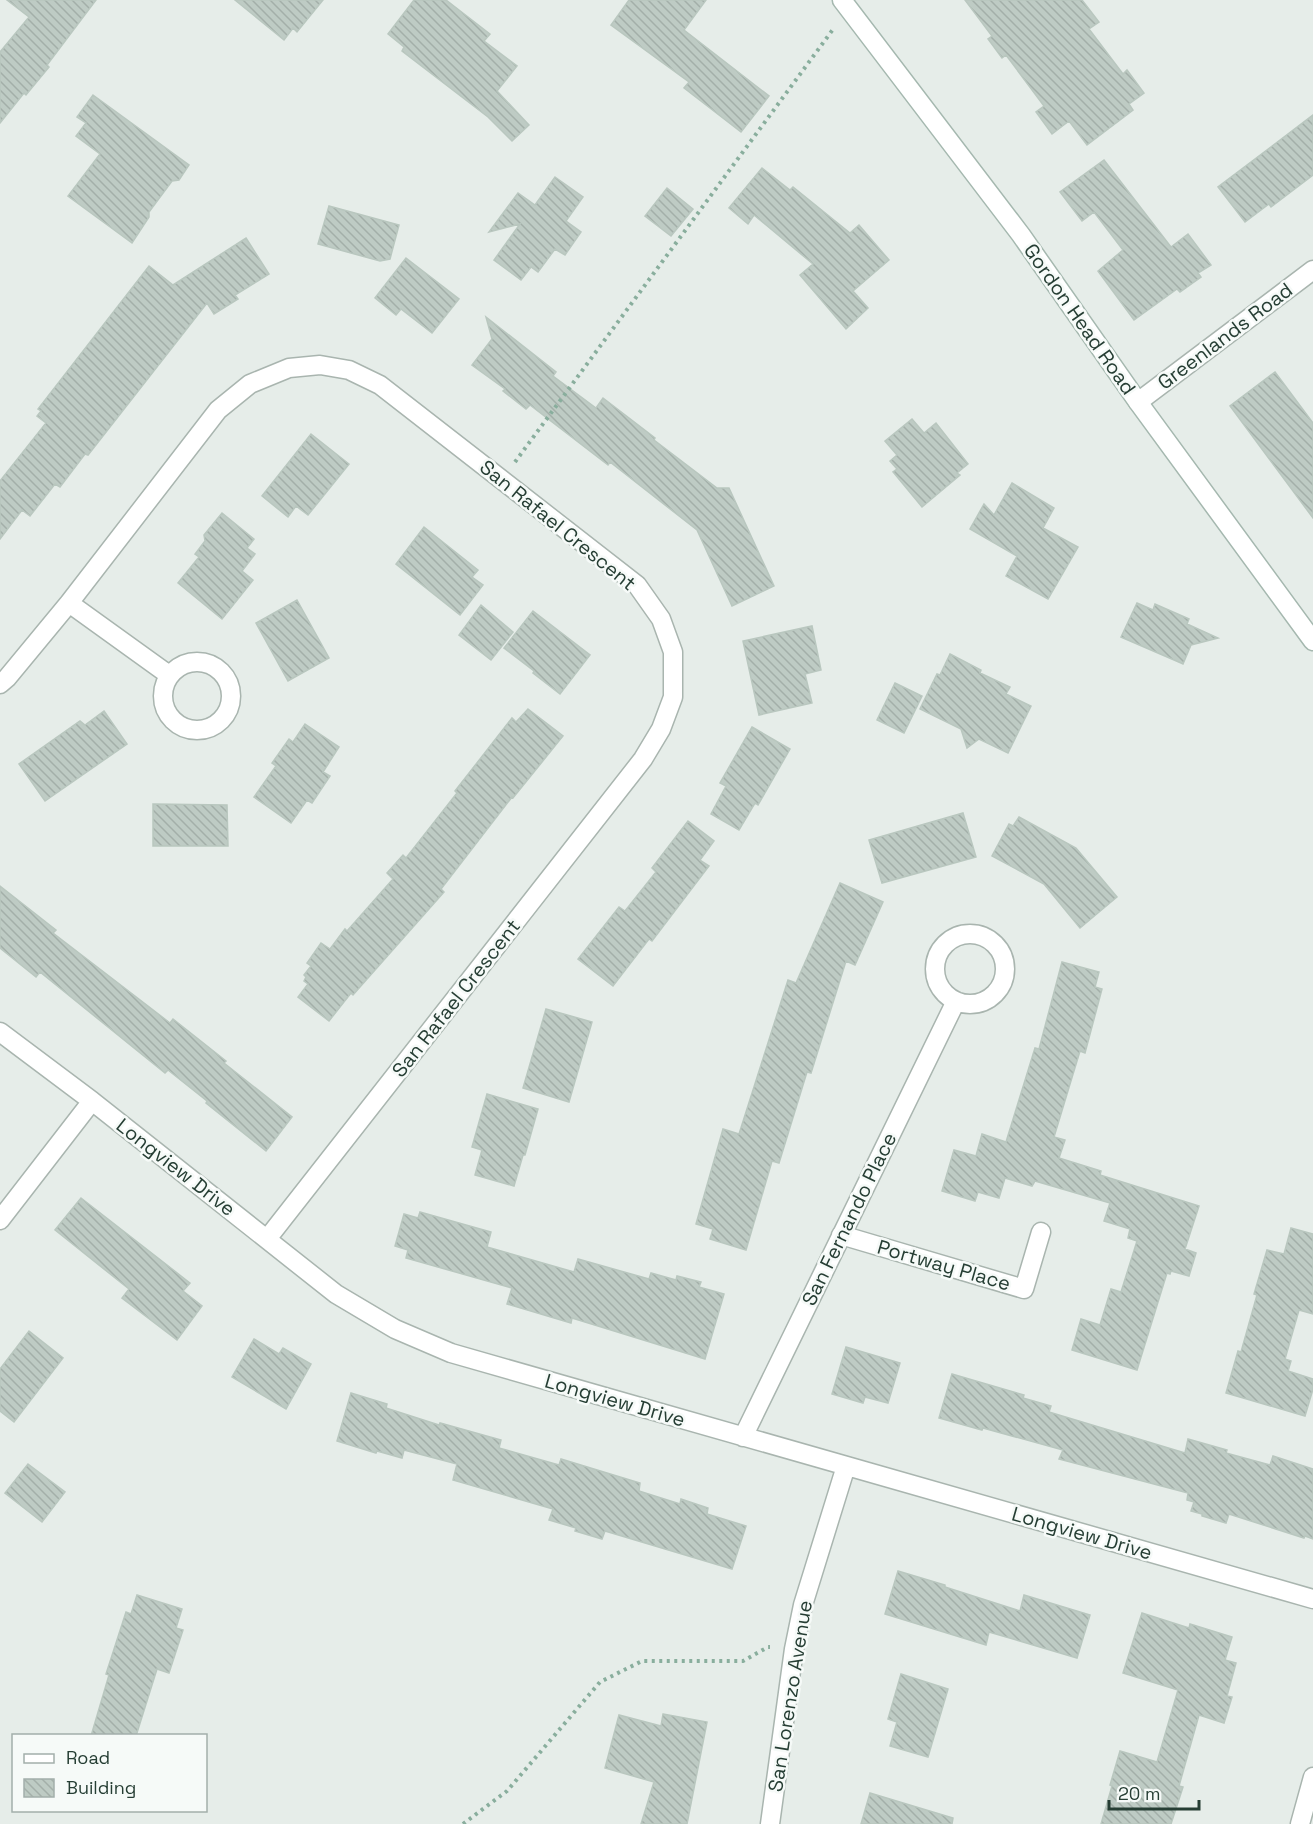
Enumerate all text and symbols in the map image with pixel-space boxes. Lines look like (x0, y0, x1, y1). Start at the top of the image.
street label: Gordon Head Road (1018, 238, 1142, 400)
street label: Greenlands Road (1152, 277, 1298, 395)
street label: San Rafael Crescent (475, 454, 641, 596)
street label: San Rafael Crescent (386, 914, 526, 1082)
street label: Longview Drive (111, 1112, 241, 1222)
street label: San Fernando Place (796, 1128, 902, 1310)
street label: Portway Place (874, 1234, 1014, 1296)
street label: Longview Drive (542, 1368, 688, 1432)
street label: Longview Drive (1009, 1501, 1155, 1565)
street label: San Lorenzo Avenue (762, 1598, 818, 1794)
legend (12, 1734, 207, 1812)
text: Road (66, 1746, 110, 1769)
scale bar (1109, 1773, 1199, 1811)
text: Building (66, 1776, 136, 1799)
text: 20 m (1118, 1782, 1161, 1805)

